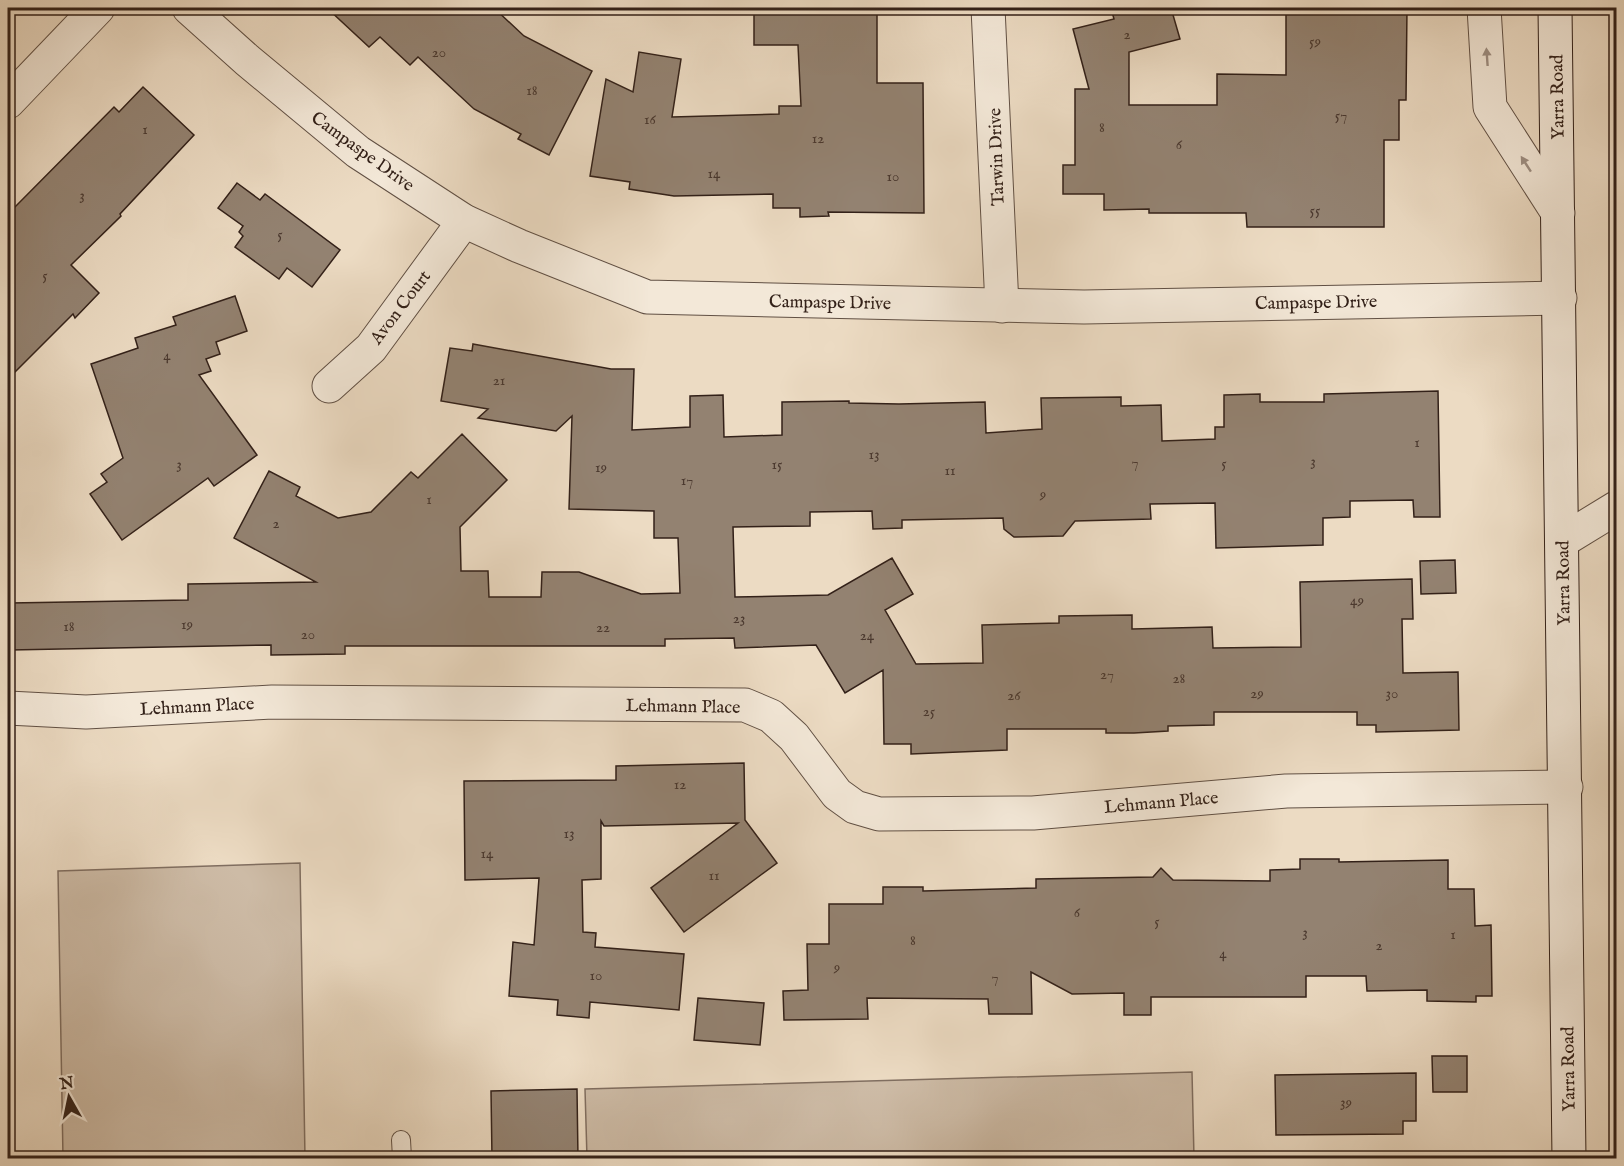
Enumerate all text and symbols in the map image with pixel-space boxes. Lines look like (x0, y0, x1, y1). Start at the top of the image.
house number: 2 (1123, 25, 1131, 44)
house number: 59 (1309, 32, 1321, 51)
house number: 20 (432, 43, 446, 62)
one-way arrow (1482, 48, 1491, 67)
street label: Yarra Road (1546, 54, 1571, 140)
house number: 18 (526, 81, 538, 100)
house number: 57 (1335, 106, 1347, 125)
street label: Campaspe Drive (306, 107, 418, 197)
street label: Tarwin Drive (984, 107, 1011, 206)
house number: 16 (644, 110, 657, 129)
house number: 8 (1099, 118, 1105, 137)
house number: 1 (142, 120, 148, 139)
house number: 12 (812, 129, 824, 148)
house number: 6 (1176, 135, 1183, 154)
one-way arrow (1521, 156, 1532, 172)
house number: 14 (708, 164, 721, 183)
house number: 10 (887, 167, 899, 186)
house number: 3 (79, 186, 85, 205)
house number: 55 (1310, 201, 1321, 220)
house number: 5 (277, 225, 283, 244)
house number: 5 (42, 266, 48, 285)
street label: Avon Court (365, 266, 437, 351)
street label: Campaspe Drive (769, 291, 891, 316)
street label: Campaspe Drive (1255, 291, 1377, 316)
house number: 4 (163, 346, 171, 365)
house number: 21 (493, 371, 505, 390)
house number: 1 (1414, 433, 1420, 452)
house number: 13 (868, 445, 880, 464)
house number: 3 (1310, 452, 1316, 471)
house number: 7 (1131, 453, 1139, 472)
house number: 5 (1221, 454, 1227, 473)
house number: 3 (176, 455, 182, 474)
house number: 15 (771, 455, 783, 474)
house number: 19 (595, 458, 607, 477)
house number: 11 (944, 461, 956, 480)
house number: 17 (681, 471, 693, 490)
house number: 9 (1039, 485, 1046, 504)
house number: 1 (426, 490, 432, 509)
house number: 2 (272, 514, 280, 533)
street label: Yarra Road (1552, 540, 1577, 626)
house number: 49 (1350, 591, 1364, 610)
house number: 23 (733, 609, 745, 628)
house number: 19 (181, 615, 193, 634)
house number: 18 (63, 617, 75, 636)
house number: 22 (596, 618, 610, 637)
house number: 20 (301, 625, 315, 644)
house number: 24 (860, 626, 875, 645)
house number: 27 (1100, 665, 1114, 684)
house number: 28 (1173, 669, 1186, 688)
house number: 29 (1250, 684, 1264, 703)
house number: 30 (1386, 684, 1398, 703)
house number: 26 (1007, 686, 1021, 705)
street label: Lehmann Place (139, 693, 255, 722)
street label: Lehmann Place (625, 695, 741, 720)
house number: 25 (923, 702, 936, 721)
house number: 12 (674, 775, 686, 794)
street label: Lehmann Place (1103, 787, 1219, 820)
house number: 13 (563, 824, 575, 843)
house number: 14 (481, 844, 494, 863)
house number: 11 (708, 866, 720, 885)
house number: 6 (1074, 903, 1081, 922)
house number: 5 (1154, 912, 1160, 931)
house number: 3 (1302, 923, 1308, 942)
house number: 1 (1450, 925, 1456, 944)
house number: 8 (910, 931, 916, 950)
house number: 2 (1375, 936, 1383, 955)
house number: 4 (1219, 944, 1227, 963)
house number: 9 (833, 958, 840, 977)
house number: 10 (590, 966, 602, 985)
house number: 7 (991, 968, 999, 987)
street label: Yarra Road (1557, 1026, 1582, 1112)
north arrow (39, 1067, 99, 1127)
text: N (58, 1073, 76, 1095)
house number: 39 (1340, 1093, 1352, 1112)

